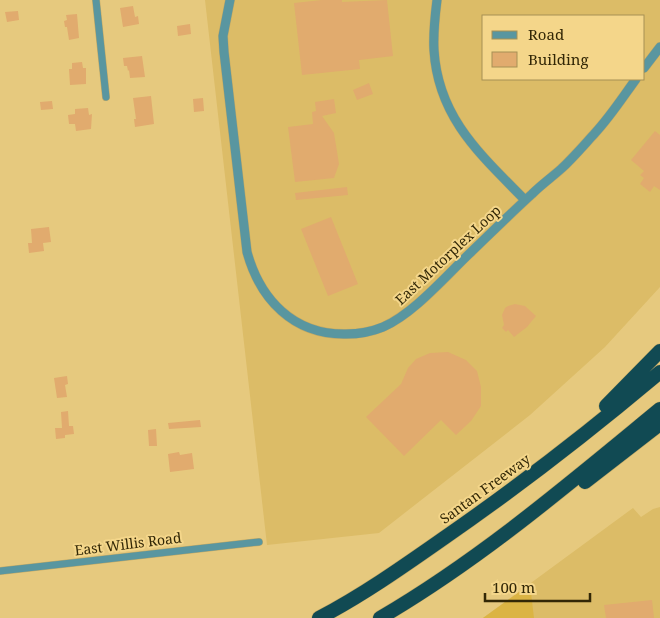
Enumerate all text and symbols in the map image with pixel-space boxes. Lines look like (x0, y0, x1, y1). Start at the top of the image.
legend (482, 15, 645, 80)
text: Road (528, 24, 564, 44)
text: Building (528, 49, 589, 69)
street label: East Motorplex Loop (391, 201, 505, 309)
street label: Santan Freeway (436, 449, 534, 528)
street label: East Willis Road (73, 527, 183, 559)
scale bar (485, 570, 590, 602)
text: 100 m (492, 577, 535, 597)

